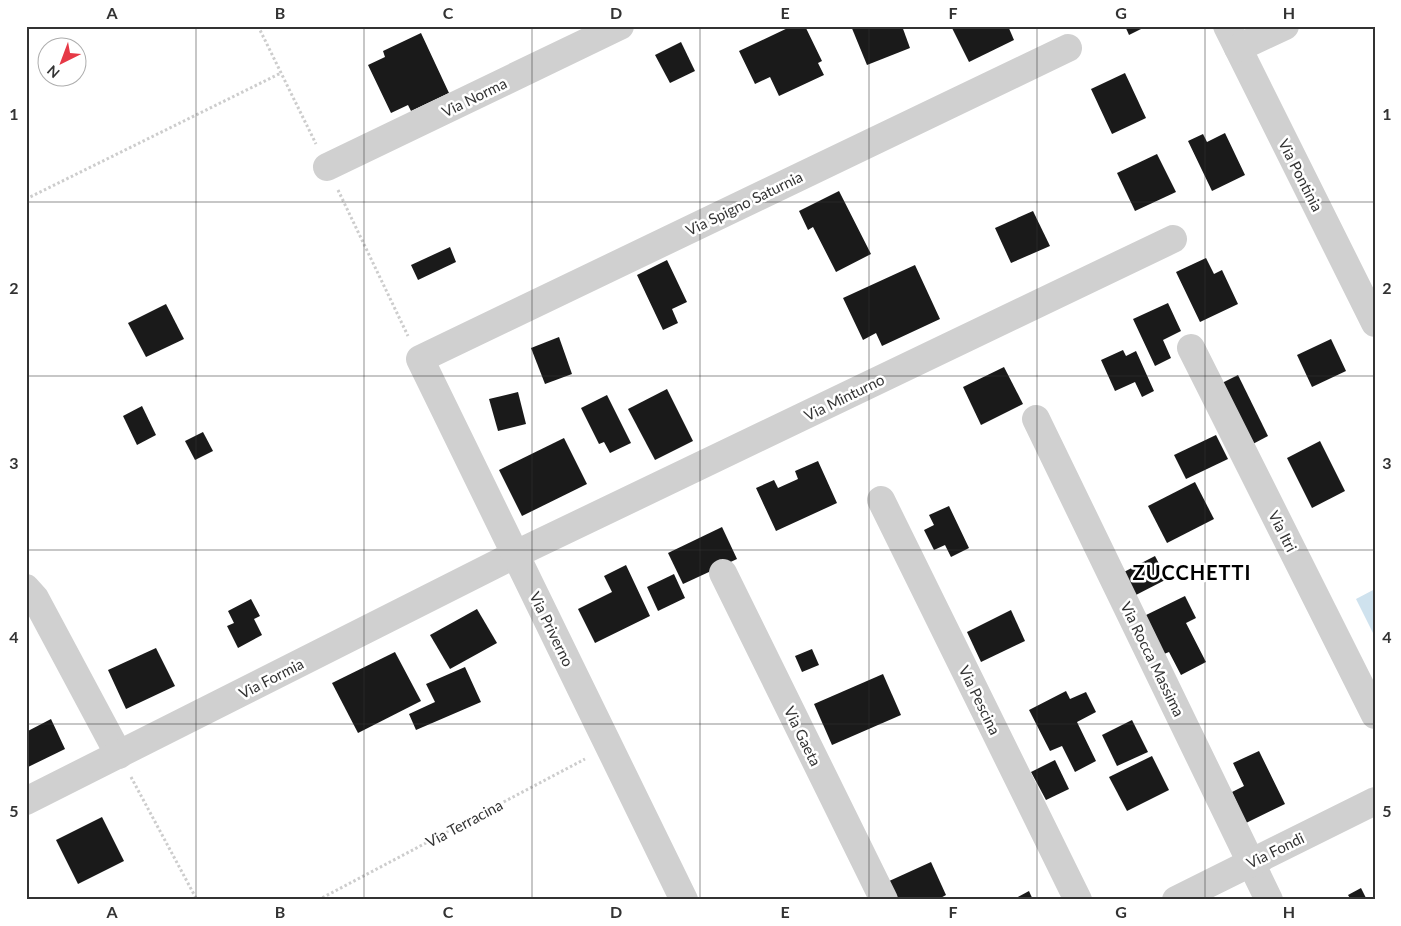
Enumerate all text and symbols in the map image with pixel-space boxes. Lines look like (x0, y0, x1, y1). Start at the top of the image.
text: A (105, 3, 118, 22)
text: B (275, 3, 285, 22)
text: C (443, 3, 454, 22)
text: D (610, 3, 622, 22)
text: E (780, 3, 790, 22)
text: F (948, 3, 958, 22)
text: G (1115, 3, 1127, 22)
text: H (1283, 3, 1295, 22)
north arrow (38, 38, 88, 88)
text: N (43, 62, 63, 82)
street label: Via Norma (439, 74, 509, 120)
text: 1 (9, 104, 19, 123)
text: 1 (1382, 104, 1392, 123)
street label: Via Pontinia (1275, 136, 1327, 214)
street label: Via Spigno Saturnia (683, 167, 805, 239)
text: 2 (9, 278, 19, 297)
text: 2 (1382, 278, 1392, 297)
street label: Via Minturno (801, 370, 887, 424)
text: 3 (9, 453, 19, 472)
text: 3 (1382, 453, 1392, 472)
street label: Via Itri (1265, 508, 1301, 554)
district label: ZUCCHETTI (1133, 560, 1251, 584)
street label: Via Priverno (526, 589, 578, 669)
street label: Via Rocca Massima (1117, 599, 1189, 719)
text: 4 (9, 627, 19, 646)
text: 4 (1382, 627, 1392, 646)
street label: Via Formia (236, 654, 306, 702)
street label: Via Pescina (956, 662, 1004, 738)
street label: Via Gaeta (781, 703, 825, 769)
street label: Via Terracina (423, 795, 505, 851)
text: 5 (9, 801, 19, 820)
text: 5 (1382, 801, 1392, 820)
street label: Via Fondi (1243, 828, 1307, 872)
text: A (105, 902, 118, 921)
text: B (275, 902, 285, 921)
text: C (443, 902, 454, 921)
text: D (610, 902, 622, 921)
text: E (780, 902, 790, 921)
text: F (948, 902, 958, 921)
text: G (1115, 902, 1127, 921)
text: H (1283, 902, 1295, 921)

